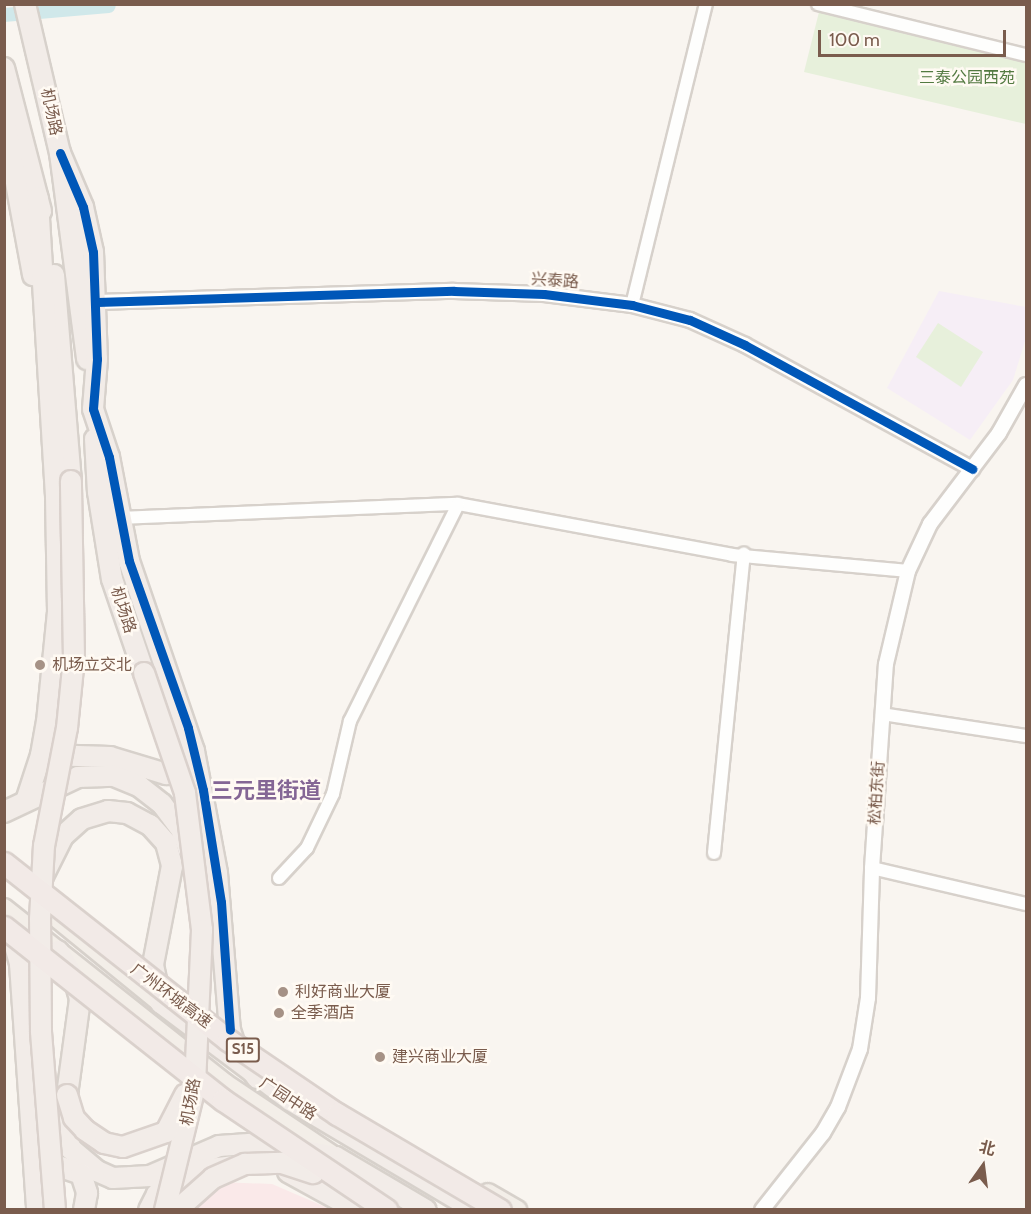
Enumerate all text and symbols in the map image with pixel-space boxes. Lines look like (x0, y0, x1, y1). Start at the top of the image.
scale bar (821, 18, 1008, 56)
text: 100 m (829, 29, 880, 51)
park label: 三泰公园西苑 (919, 68, 1015, 88)
street label: 机场路 (37, 87, 65, 137)
street label: 兴泰路 (530, 270, 580, 292)
street label: 机场路 (106, 584, 140, 636)
place label: 机场立交北 (52, 655, 132, 675)
marker: 机场立交北 (33, 658, 47, 672)
street label: 松柏东街 (865, 760, 889, 826)
district label: 三元里街道 (211, 778, 321, 804)
street label: 广州环城高速 (127, 959, 215, 1033)
place label: 利好商业大厦 (295, 982, 391, 1002)
marker: 利好商业大厦 (276, 985, 290, 999)
place label: 全季酒店 (291, 1003, 355, 1023)
marker: 全季酒店 (272, 1006, 286, 1020)
road number: S15 (225, 1038, 261, 1062)
place label: 建兴商业大厦 (392, 1047, 488, 1067)
marker: 建兴商业大厦 (373, 1050, 387, 1064)
street label: 广园中路 (256, 1074, 320, 1124)
street label: 机场路 (177, 1077, 205, 1127)
north arrow (953, 1136, 1013, 1196)
text: 北 (977, 1137, 998, 1159)

